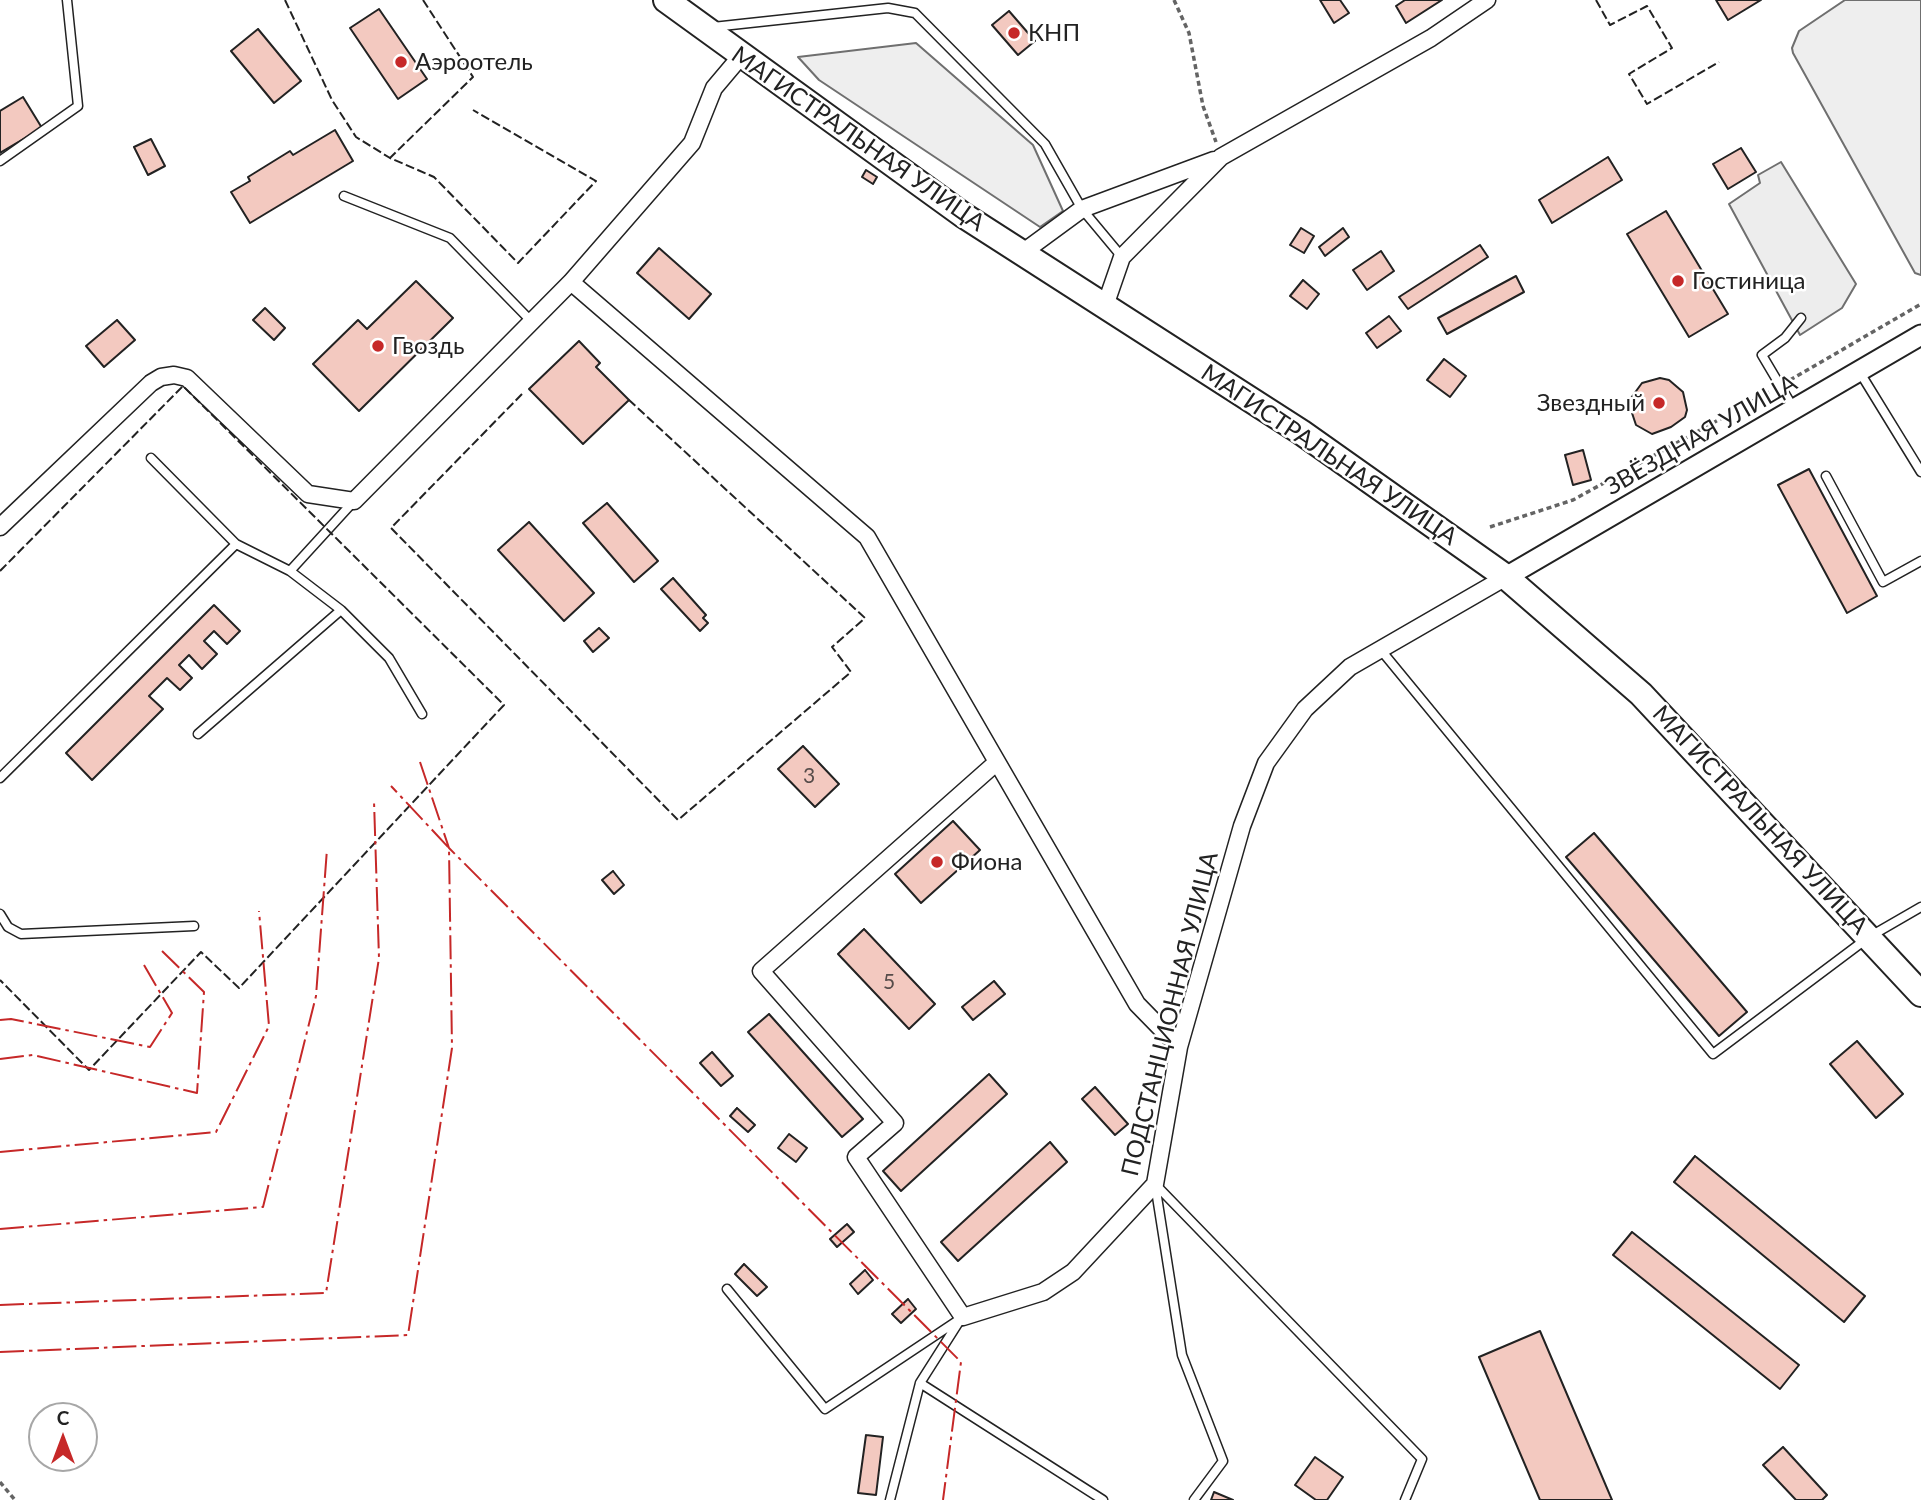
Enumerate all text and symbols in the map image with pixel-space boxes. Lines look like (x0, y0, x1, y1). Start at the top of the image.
place label: КНП (1028, 19, 1080, 47)
marker: КНП (1006, 25, 1022, 41)
street label: МАГИСТРАЛЬНАЯ УЛИЦА (726, 40, 990, 238)
place label: Аэроотель (415, 48, 533, 76)
marker: Аэроотель (393, 54, 409, 70)
place label: Гостиница (1692, 267, 1806, 295)
marker: Гостиница (1670, 273, 1686, 289)
place label: Гвоздь (392, 332, 464, 360)
marker: Гвоздь (370, 338, 386, 354)
street label: МАГИСТРАЛЬНАЯ УЛИЦА (1196, 358, 1462, 552)
street label: ЗВЁЗДНАЯ УЛИЦА (1600, 368, 1802, 502)
place label: Звездный (1537, 389, 1645, 417)
marker: Звездный (1651, 395, 1667, 411)
street label: МАГИСТРАЛЬНАЯ УЛИЦА (1646, 700, 1874, 940)
house number: 3 (803, 763, 815, 789)
place label: Фиона (951, 848, 1022, 876)
street label: ПОДСТАНЦИОННАЯ УЛИЦА (1116, 849, 1224, 1179)
marker: Фиона (929, 854, 945, 870)
house number: 5 (883, 969, 895, 995)
north arrow (28, 1402, 98, 1472)
text: С (57, 1406, 69, 1429)

